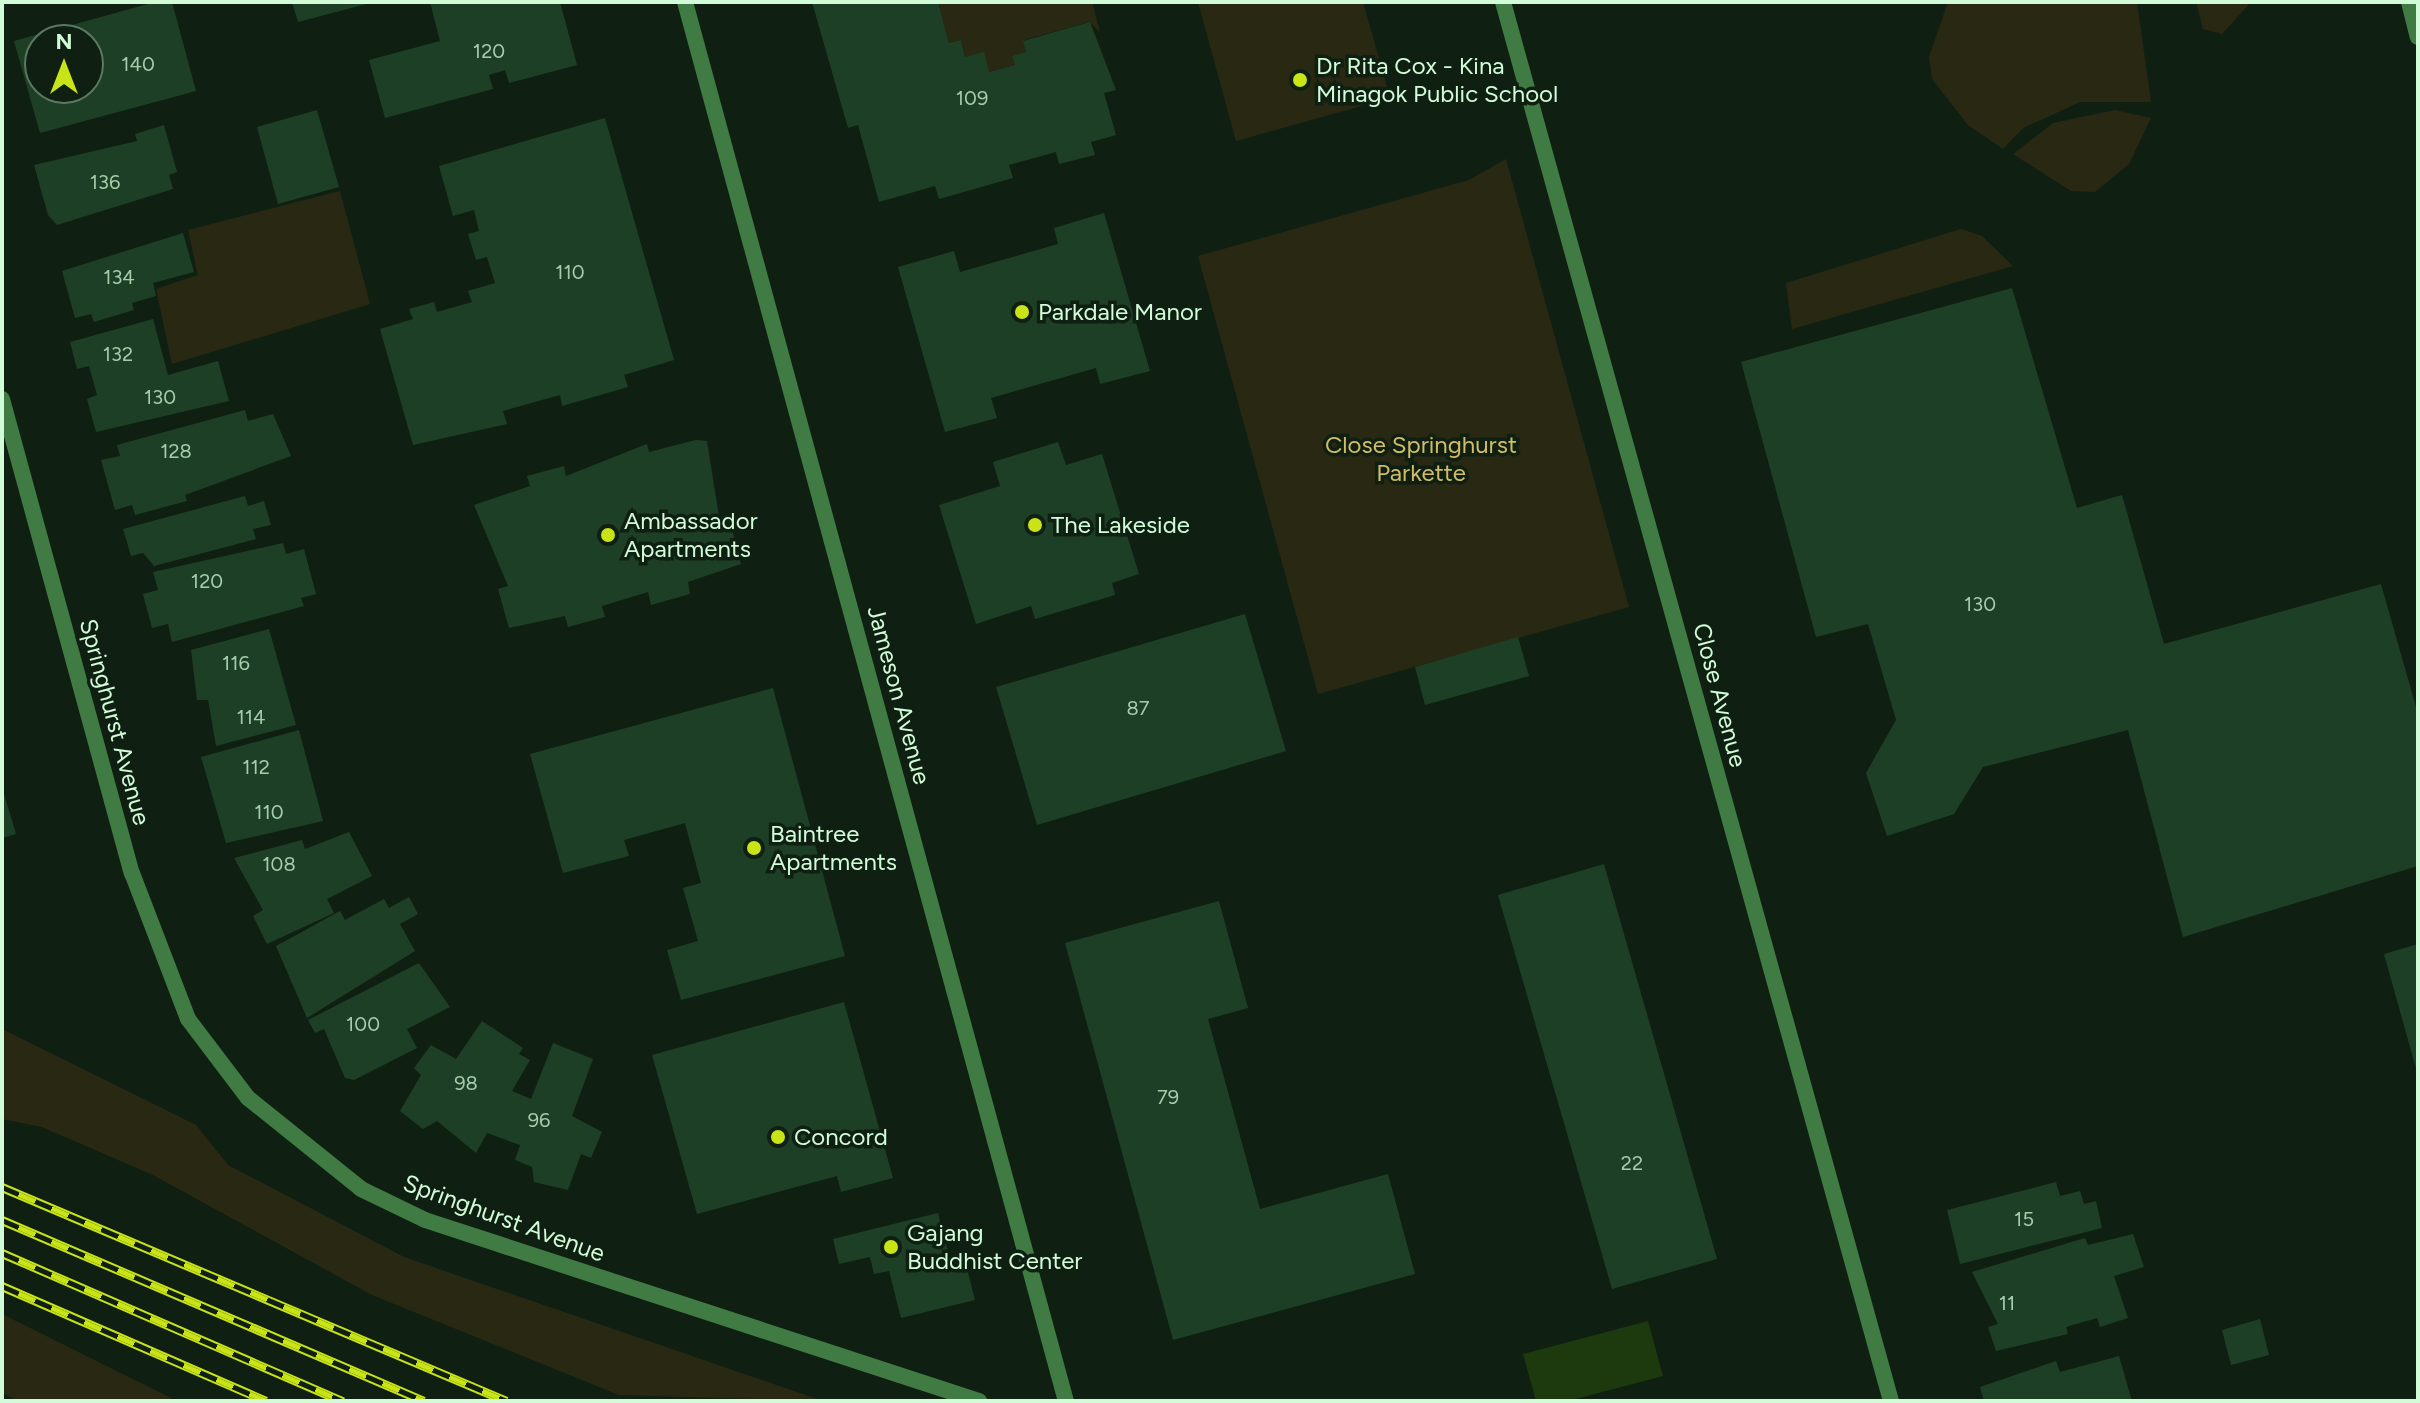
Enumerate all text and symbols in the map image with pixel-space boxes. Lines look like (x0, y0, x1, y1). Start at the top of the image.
north arrow (24, 24, 104, 104)
text: N (55, 28, 73, 55)
house number: 120 (473, 39, 505, 63)
house number: 140 (121, 52, 155, 76)
place label: Dr Rita Cox - Kina Minagok Public School (1316, 52, 1558, 108)
marker: Dr Rita Cox - Kina Minagok Public School (1291, 71, 1309, 89)
house number: 109 (956, 86, 988, 110)
house number: 136 (90, 170, 120, 194)
house number: 110 (555, 260, 585, 284)
house number: 134 (103, 265, 135, 289)
place label: Parkdale Manor (1038, 298, 1202, 326)
marker: Parkdale Manor (1013, 303, 1031, 321)
house number: 132 (103, 342, 133, 366)
house number: 130 (144, 385, 176, 409)
park label: Close Springhurst Parkette (1325, 431, 1517, 487)
house number: 128 (160, 439, 192, 463)
place label: Ambassador Apartments (624, 507, 758, 563)
place label: The Lakeside (1051, 511, 1190, 539)
marker: The Lakeside (1026, 516, 1044, 534)
marker: Ambassador Apartments (599, 526, 617, 544)
house number: 120 (191, 569, 223, 593)
house number: 130 (1964, 592, 1996, 616)
street label: Jameson Avenue (861, 603, 937, 787)
street label: Springhurst Avenue (74, 616, 156, 828)
street label: Close Avenue (1687, 620, 1753, 770)
house number: 116 (222, 651, 250, 675)
house number: 87 (1126, 696, 1150, 720)
house number: 114 (237, 705, 265, 729)
house number: 112 (242, 755, 270, 779)
house number: 110 (254, 800, 284, 824)
place label: Baintree Apartments (770, 820, 897, 876)
marker: Baintree Apartments (745, 839, 763, 857)
house number: 108 (262, 852, 296, 876)
house number: 100 (346, 1012, 380, 1036)
house number: 98 (454, 1071, 478, 1095)
house number: 79 (1157, 1085, 1179, 1109)
house number: 96 (528, 1108, 550, 1132)
place label: Concord (794, 1123, 888, 1151)
marker: Concord (769, 1128, 787, 1146)
house number: 22 (1621, 1151, 1643, 1175)
street label: Springhurst Avenue (399, 1168, 609, 1268)
house number: 15 (2014, 1207, 2034, 1231)
place label: Gajang Buddhist Center (907, 1219, 1082, 1275)
marker: Gajang Buddhist Center (882, 1238, 900, 1256)
house number: 11 (1999, 1291, 2015, 1315)

